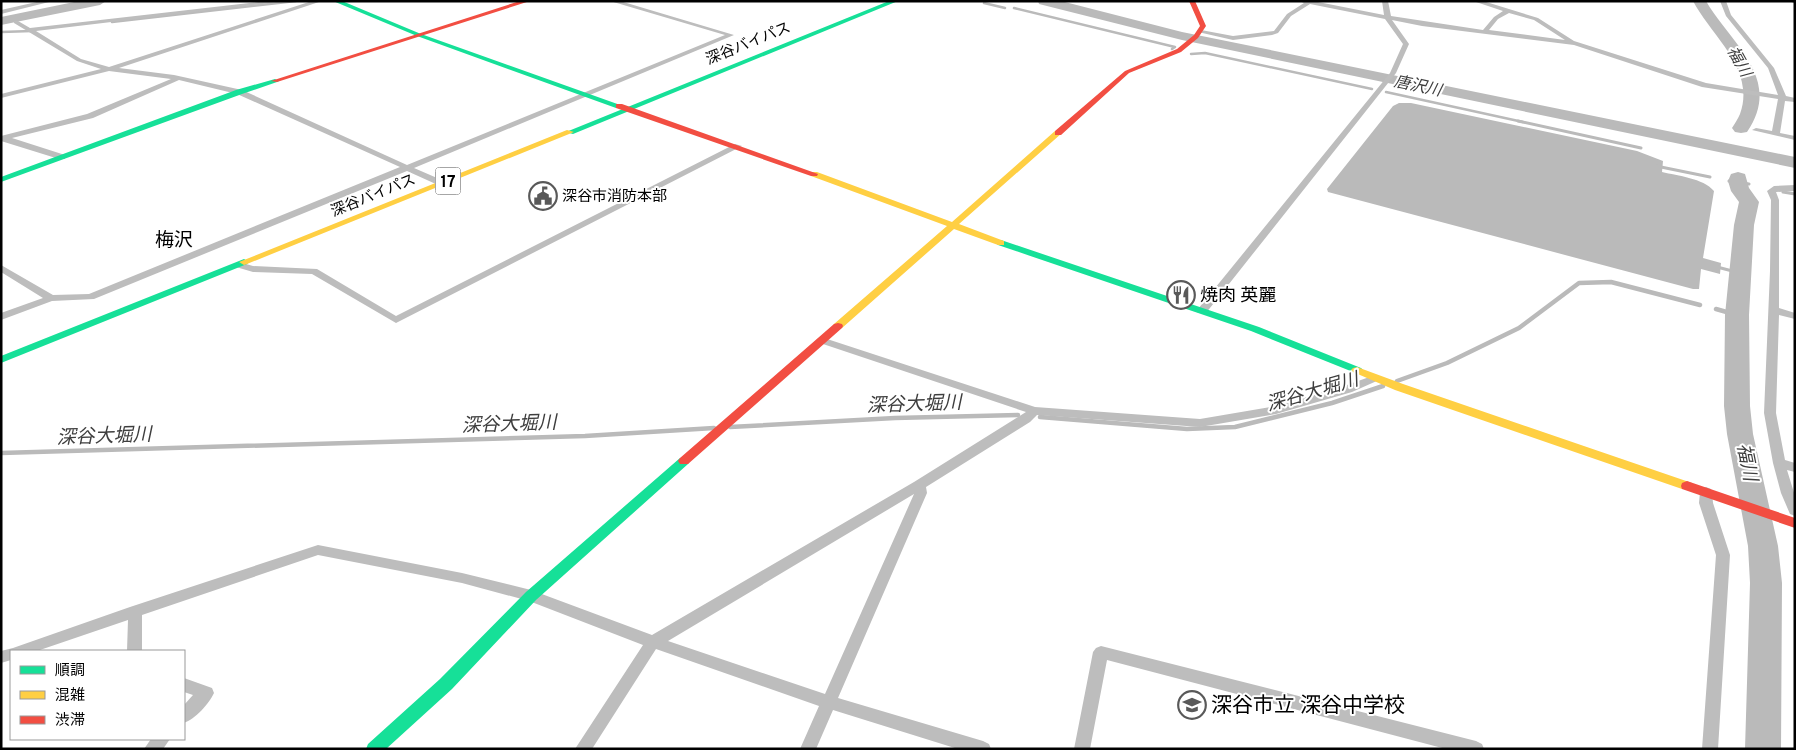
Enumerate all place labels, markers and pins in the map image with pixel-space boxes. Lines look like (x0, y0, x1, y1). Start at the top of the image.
public building icon: 深谷市消防本部 (528, 181, 558, 211)
place label: 深谷市消防本部 (562, 188, 667, 207)
restaurant icon: 焼肉 英麗 (1166, 280, 1196, 310)
place label: 焼肉 英麗 (1200, 285, 1276, 308)
school or university icon: 深谷市立 深谷中学校 (1177, 690, 1207, 720)
place label: 深谷市立 深谷中学校 (1211, 693, 1405, 720)

